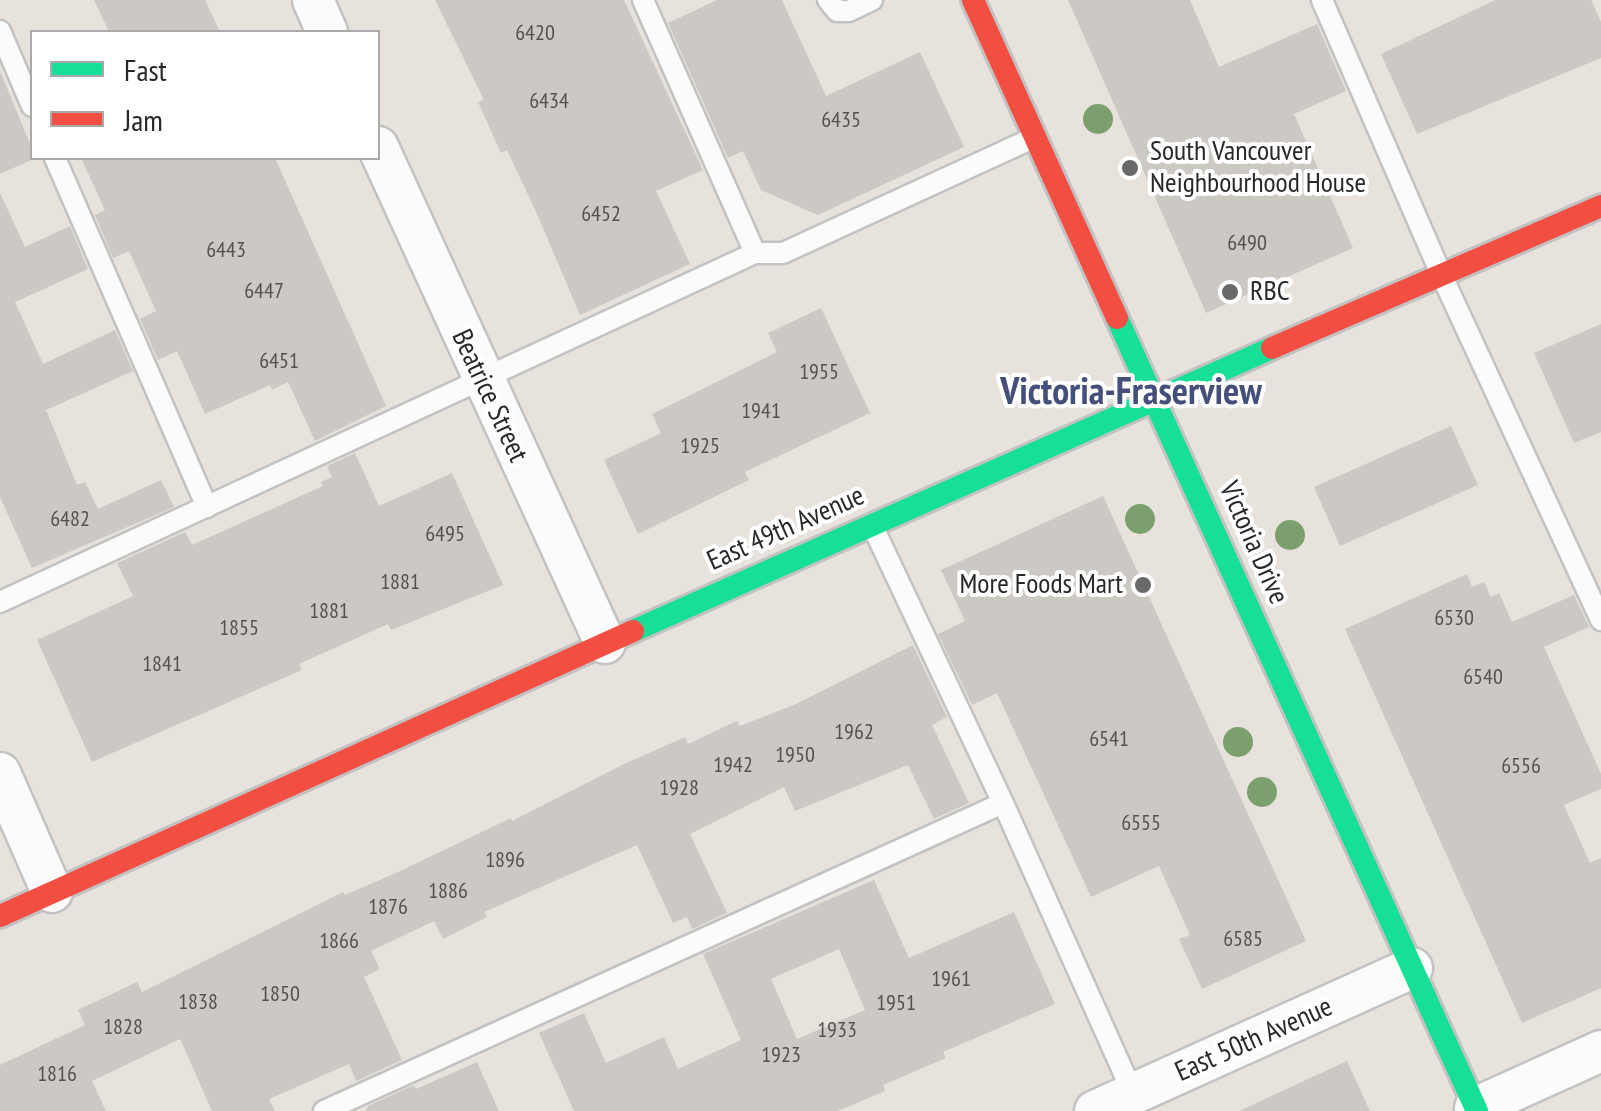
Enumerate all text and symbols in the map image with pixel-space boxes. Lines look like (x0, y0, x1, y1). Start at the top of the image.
house number: 6420 (515, 21, 555, 47)
legend (30, 30, 380, 160)
text: Fast (124, 50, 167, 89)
house number: 6434 (529, 89, 569, 115)
text: Jam (124, 100, 163, 139)
house number: 6435 (821, 108, 861, 134)
place label: South Vancouver Neighbourhood House (1150, 135, 1366, 201)
marker: South Vancouver Neighbourhood House (1119, 157, 1141, 179)
house number: 6452 (581, 202, 621, 228)
house number: 6490 (1227, 231, 1267, 257)
house number: 6443 (206, 238, 246, 264)
place label: RBC (1250, 275, 1289, 309)
house number: 6447 (244, 279, 284, 305)
marker: RBC (1219, 281, 1241, 303)
street label: Beatrice Street (444, 324, 534, 468)
house number: 6451 (259, 349, 299, 375)
house number: 1955 (799, 360, 839, 386)
district label: Victoria-Fraserview (1000, 370, 1262, 416)
house number: 1941 (741, 399, 781, 425)
house number: 1925 (680, 434, 720, 460)
street label: Victoria Drive (1211, 477, 1295, 609)
street label: East 49th Avenue (702, 479, 870, 579)
house number: 6482 (50, 507, 90, 533)
house number: 6495 (425, 522, 465, 548)
place label: More Foods Mart (960, 568, 1123, 602)
house number: 1881 (380, 570, 420, 596)
marker: More Foods Mart (1132, 574, 1154, 596)
house number: 1881 (309, 599, 349, 625)
house number: 6530 (1434, 606, 1474, 632)
house number: 1855 (219, 616, 259, 642)
house number: 1841 (142, 652, 182, 678)
house number: 6540 (1463, 665, 1503, 691)
house number: 1962 (834, 720, 874, 746)
house number: 6541 (1089, 727, 1129, 753)
house number: 1950 (775, 743, 815, 769)
house number: 1942 (713, 753, 753, 779)
house number: 6556 (1501, 754, 1541, 780)
house number: 1928 (659, 776, 699, 802)
house number: 6555 (1121, 811, 1161, 837)
house number: 1896 (485, 848, 525, 874)
house number: 1886 (428, 879, 468, 905)
house number: 1876 (368, 895, 408, 921)
house number: 6585 (1223, 927, 1263, 953)
house number: 1866 (319, 929, 359, 955)
house number: 1961 (931, 967, 971, 993)
house number: 1850 (260, 982, 300, 1008)
house number: 1838 (178, 990, 218, 1016)
street label: East 50th Avenue (1170, 990, 1338, 1090)
house number: 1951 (876, 991, 916, 1017)
house number: 1828 (103, 1015, 143, 1041)
house number: 1933 (817, 1018, 857, 1044)
house number: 1923 (761, 1043, 801, 1069)
house number: 1816 (37, 1062, 77, 1088)

